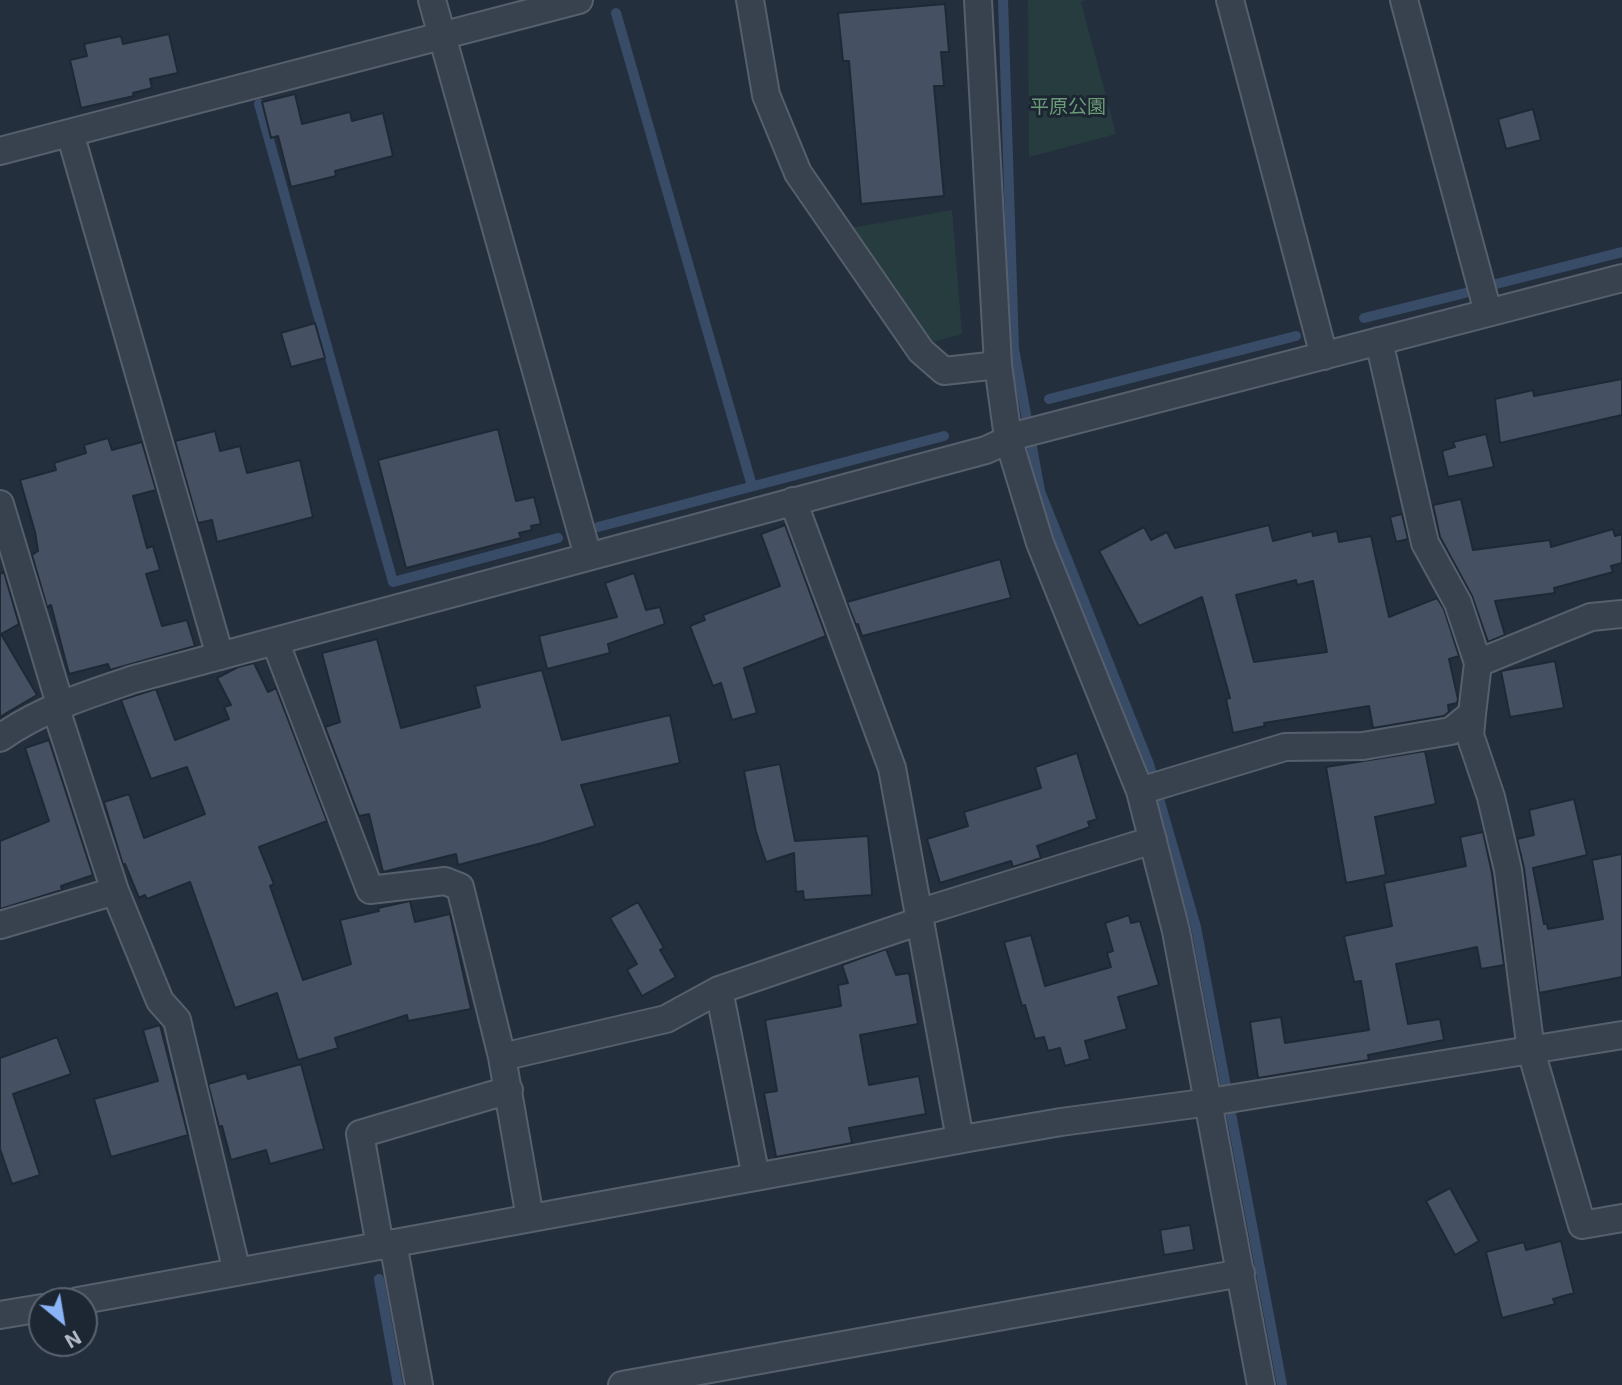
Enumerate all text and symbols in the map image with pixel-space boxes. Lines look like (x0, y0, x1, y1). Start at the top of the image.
park label: 平原公園 (1030, 96, 1106, 118)
north arrow (28, 1287, 98, 1357)
text: N (61, 1325, 85, 1352)

